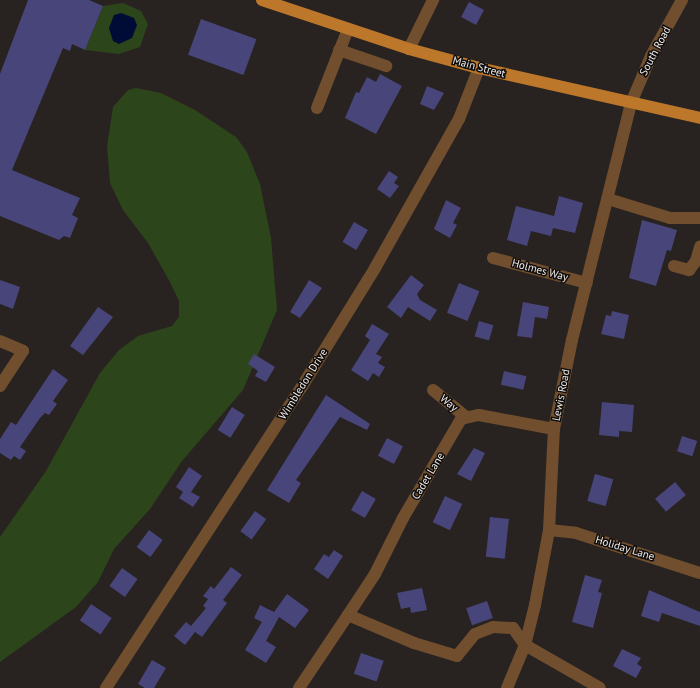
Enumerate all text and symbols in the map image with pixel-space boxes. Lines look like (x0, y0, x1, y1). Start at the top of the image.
street label: South Road (637, 24, 673, 78)
street label: Main Street (451, 54, 507, 80)
street label: Holmes Way (510, 256, 570, 284)
street label: Wimbledon Drive (276, 346, 330, 422)
street label: Lewis Road (550, 368, 572, 422)
street label: Way (437, 392, 461, 414)
street label: Cadet Lane (409, 450, 447, 502)
street label: Holiday Lane (594, 533, 656, 563)

